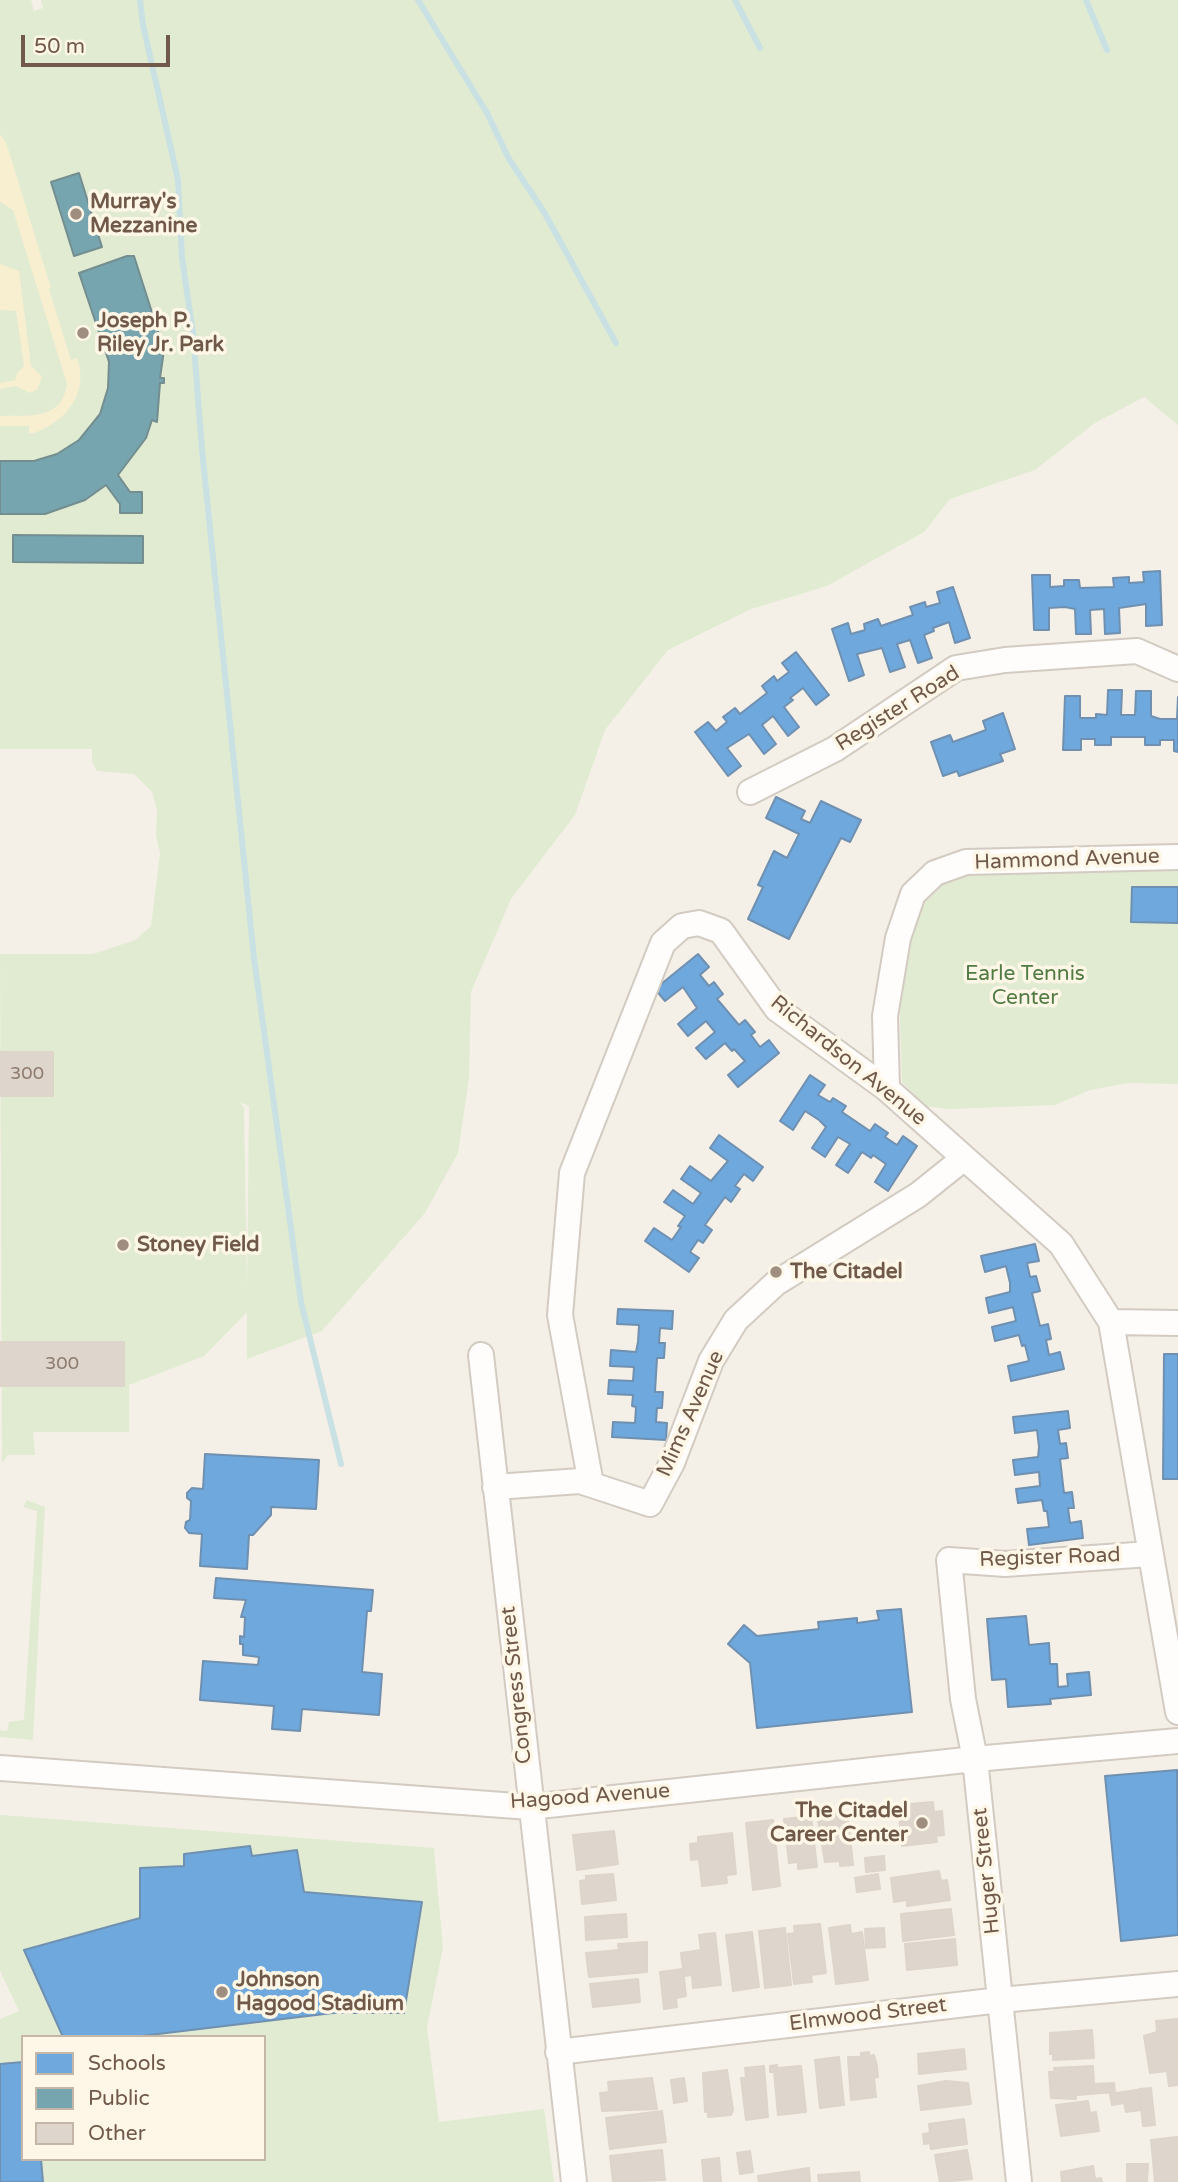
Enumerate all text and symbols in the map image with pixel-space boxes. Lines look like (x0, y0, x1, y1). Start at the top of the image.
scale bar (24, 21, 173, 65)
text: 50 m (34, 34, 85, 59)
place label: Murray's Mezzanine (90, 189, 197, 239)
marker: Murray's Mezzanine (68, 206, 84, 222)
place label: Joseph P. Riley Jr. Park (97, 308, 224, 358)
marker: Joseph P. Riley Jr. Park (75, 325, 91, 341)
street label: Register Road (831, 661, 965, 757)
street label: Hammond Avenue (974, 844, 1160, 876)
park label: Earle Tennis Center (965, 961, 1085, 1011)
street label: Richardson Avenue (765, 990, 931, 1132)
house number: 300 (10, 1063, 44, 1085)
place label: Stoney Field (137, 1232, 260, 1258)
marker: Stoney Field (115, 1237, 131, 1253)
place label: The Citadel (790, 1259, 903, 1285)
marker: The Citadel (768, 1264, 784, 1280)
street label: Mims Avenue (652, 1347, 730, 1481)
house number: 300 (45, 1353, 79, 1375)
street label: Register Road (979, 1543, 1121, 1573)
street label: Congress Street (496, 1605, 538, 1765)
street label: Hagood Avenue (509, 1779, 671, 1815)
place label: The Citadel Career Center (770, 1798, 908, 1848)
street label: Huger Street (968, 1807, 1006, 1935)
marker: The Citadel Career Center (914, 1815, 930, 1831)
place label: Johnson Hagood Stadium (236, 1967, 404, 2017)
marker: Johnson Hagood Stadium (214, 1984, 230, 2000)
street label: Elmwood Street (788, 1993, 948, 2037)
legend (21, 2035, 266, 2161)
text: Schools (88, 2051, 166, 2076)
text: Public (88, 2086, 150, 2111)
text: Other (88, 2121, 146, 2146)

